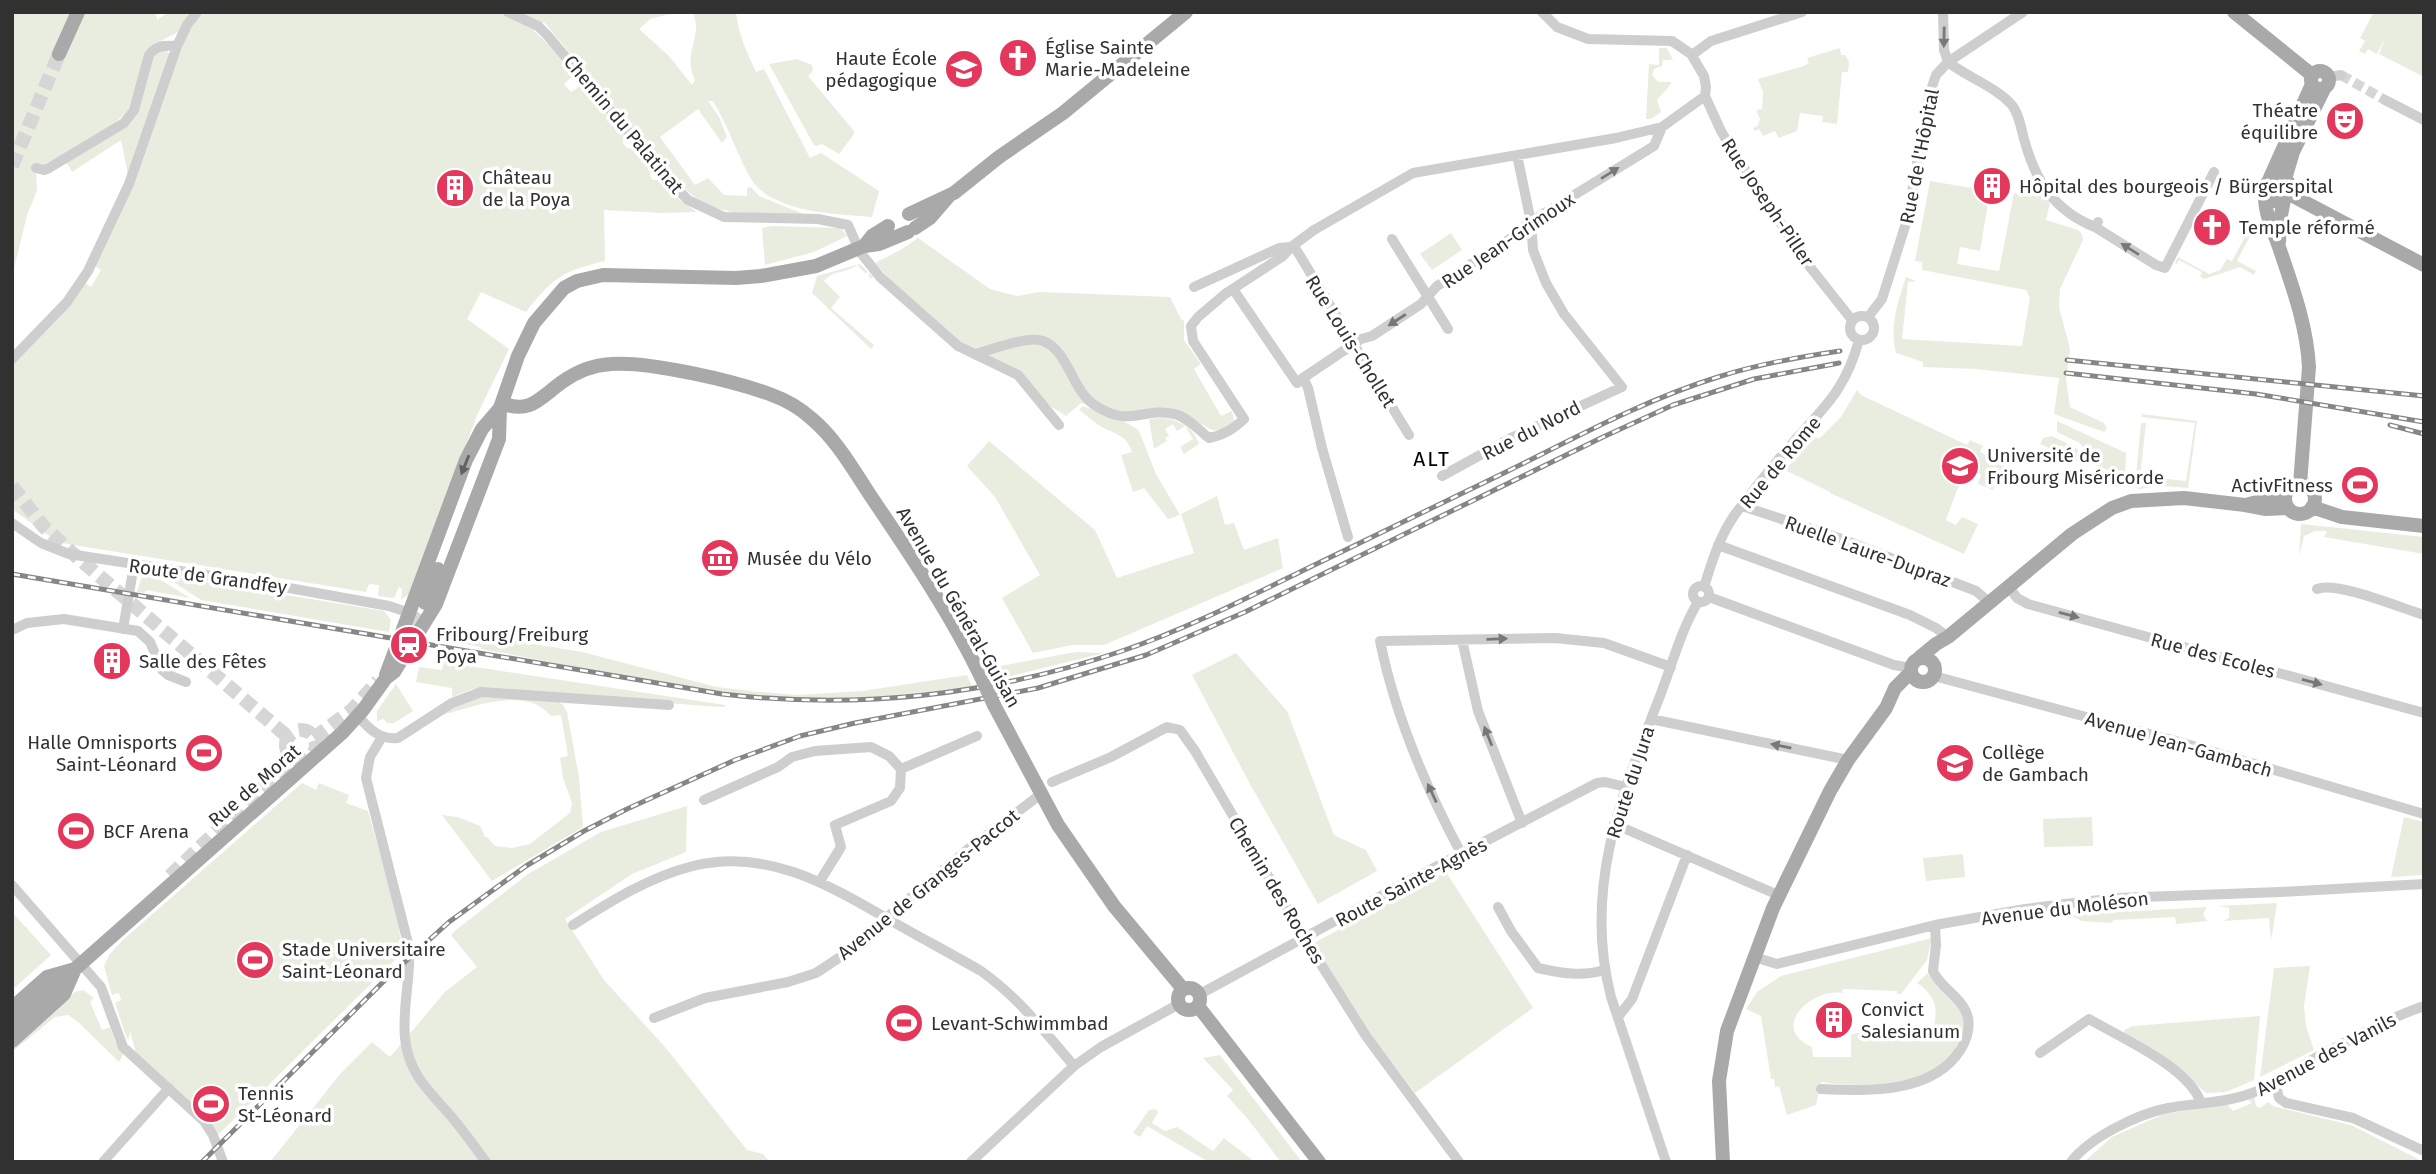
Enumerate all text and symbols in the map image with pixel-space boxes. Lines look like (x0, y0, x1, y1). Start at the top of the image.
one-way arrow (1938, 27, 1950, 49)
place label: Église Sainte Marie-Madeleine (1045, 36, 1190, 81)
church icon: Église Sainte Marie-Madeleine (997, 37, 1039, 79)
place label: Haute École pédagogique (825, 47, 937, 92)
school or university icon: Haute École pédagogique (943, 48, 985, 90)
street label: Chemin du Palatinat (559, 50, 688, 198)
street label: Rue de l'Hôpital (1895, 86, 1944, 226)
place label: Théatre équilibre (2241, 99, 2318, 144)
theatre icon: Théatre équilibre (2324, 100, 2366, 142)
street label: Rue Joseph-Piller (1716, 134, 1819, 271)
building icon: Hôpital des bourgeois / Bürgerspital (1971, 165, 2013, 207)
place label: Château de la Poya (482, 166, 570, 211)
building icon: Château de la Poya (434, 167, 476, 209)
one-way arrow (1600, 167, 1619, 180)
place label: Hôpital des bourgeois / Bürgerspital (2019, 175, 2333, 198)
street label: Rue Jean-Grimoux (1437, 187, 1580, 293)
church icon: Temple réformé (2191, 206, 2233, 248)
place label: Temple réformé (2239, 216, 2375, 239)
one-way arrow (2120, 242, 2139, 255)
street label: Rue Louis-Chollet (1301, 271, 1401, 412)
one-way arrow (1388, 313, 1407, 326)
street label: Rue du Nord (1478, 396, 1584, 465)
street label: Rue de Rome (1735, 411, 1826, 513)
place label: Université de Fribourg Miséricorde (1987, 444, 2164, 489)
school or university icon: Université de Fribourg Miséricorde (1939, 445, 1981, 487)
district label: ALT (1413, 446, 1451, 472)
one-way arrow (459, 455, 470, 476)
sports icon: ActivFitness (2339, 464, 2381, 506)
place label: ActivFitness (2232, 474, 2333, 497)
street label: Avenue du Général-Guisan (892, 503, 1025, 712)
street label: Ruelle Laure-Dupraz (1782, 511, 1954, 592)
museum icon: Musée du Vélo (699, 537, 741, 579)
place label: Musée du Vélo (747, 547, 872, 570)
street label: Route de Grandfey (127, 554, 289, 599)
one-way arrow (2058, 610, 2080, 621)
place label: Fribourg/Freiburg Poya (436, 623, 588, 668)
station icon: Fribourg/Freiburg Poya (388, 624, 430, 666)
street label: Rue des Ecoles (2148, 628, 2278, 683)
one-way arrow (1487, 634, 1509, 645)
building icon: Salle des Fêtes (91, 640, 133, 682)
place label: Salle des Fêtes (139, 650, 267, 673)
one-way arrow (2301, 677, 2323, 688)
street label: Avenue Jean-Gambach (2083, 707, 2275, 782)
street label: Route du Jura (1602, 723, 1659, 841)
one-way arrow (1482, 726, 1493, 747)
place label: Halle Omnisports Saint-Léonard (27, 731, 177, 776)
sports icon: Halle Omnisports Saint-Léonard (183, 732, 225, 774)
street label: Rue de Morat (204, 739, 305, 832)
one-way arrow (1770, 741, 1792, 752)
place label: Collège de Gambach (1982, 741, 2089, 786)
school or university icon: Collège de Gambach (1934, 742, 1976, 784)
one-way arrow (1427, 783, 1438, 803)
street label: Avenue de Granges-Paccot (833, 804, 1024, 965)
sports icon: BCF Arena (55, 810, 97, 852)
street label: Chemin des Roches (1224, 813, 1330, 968)
place label: BCF Arena (103, 820, 189, 843)
street label: Route Sainte-Agnès (1332, 833, 1491, 932)
street label: Avenue du Moléson (1980, 887, 2150, 930)
place label: Stade Universitaire Saint-Léonard (282, 938, 446, 983)
sports icon: Stade Universitaire Saint-Léonard (234, 939, 276, 981)
place label: Convict Salesianum (1861, 998, 1960, 1043)
building icon: Convict Salesianum (1813, 999, 1855, 1041)
sports icon: Levant-Schwimmbad (883, 1002, 925, 1044)
street label: Avenue des Vanils (2252, 1008, 2400, 1101)
place label: Levant-Schwimmbad (931, 1012, 1109, 1035)
place label: Tennis St-Léonard (238, 1082, 332, 1127)
sports icon: Tennis St-Léonard (190, 1083, 232, 1125)

